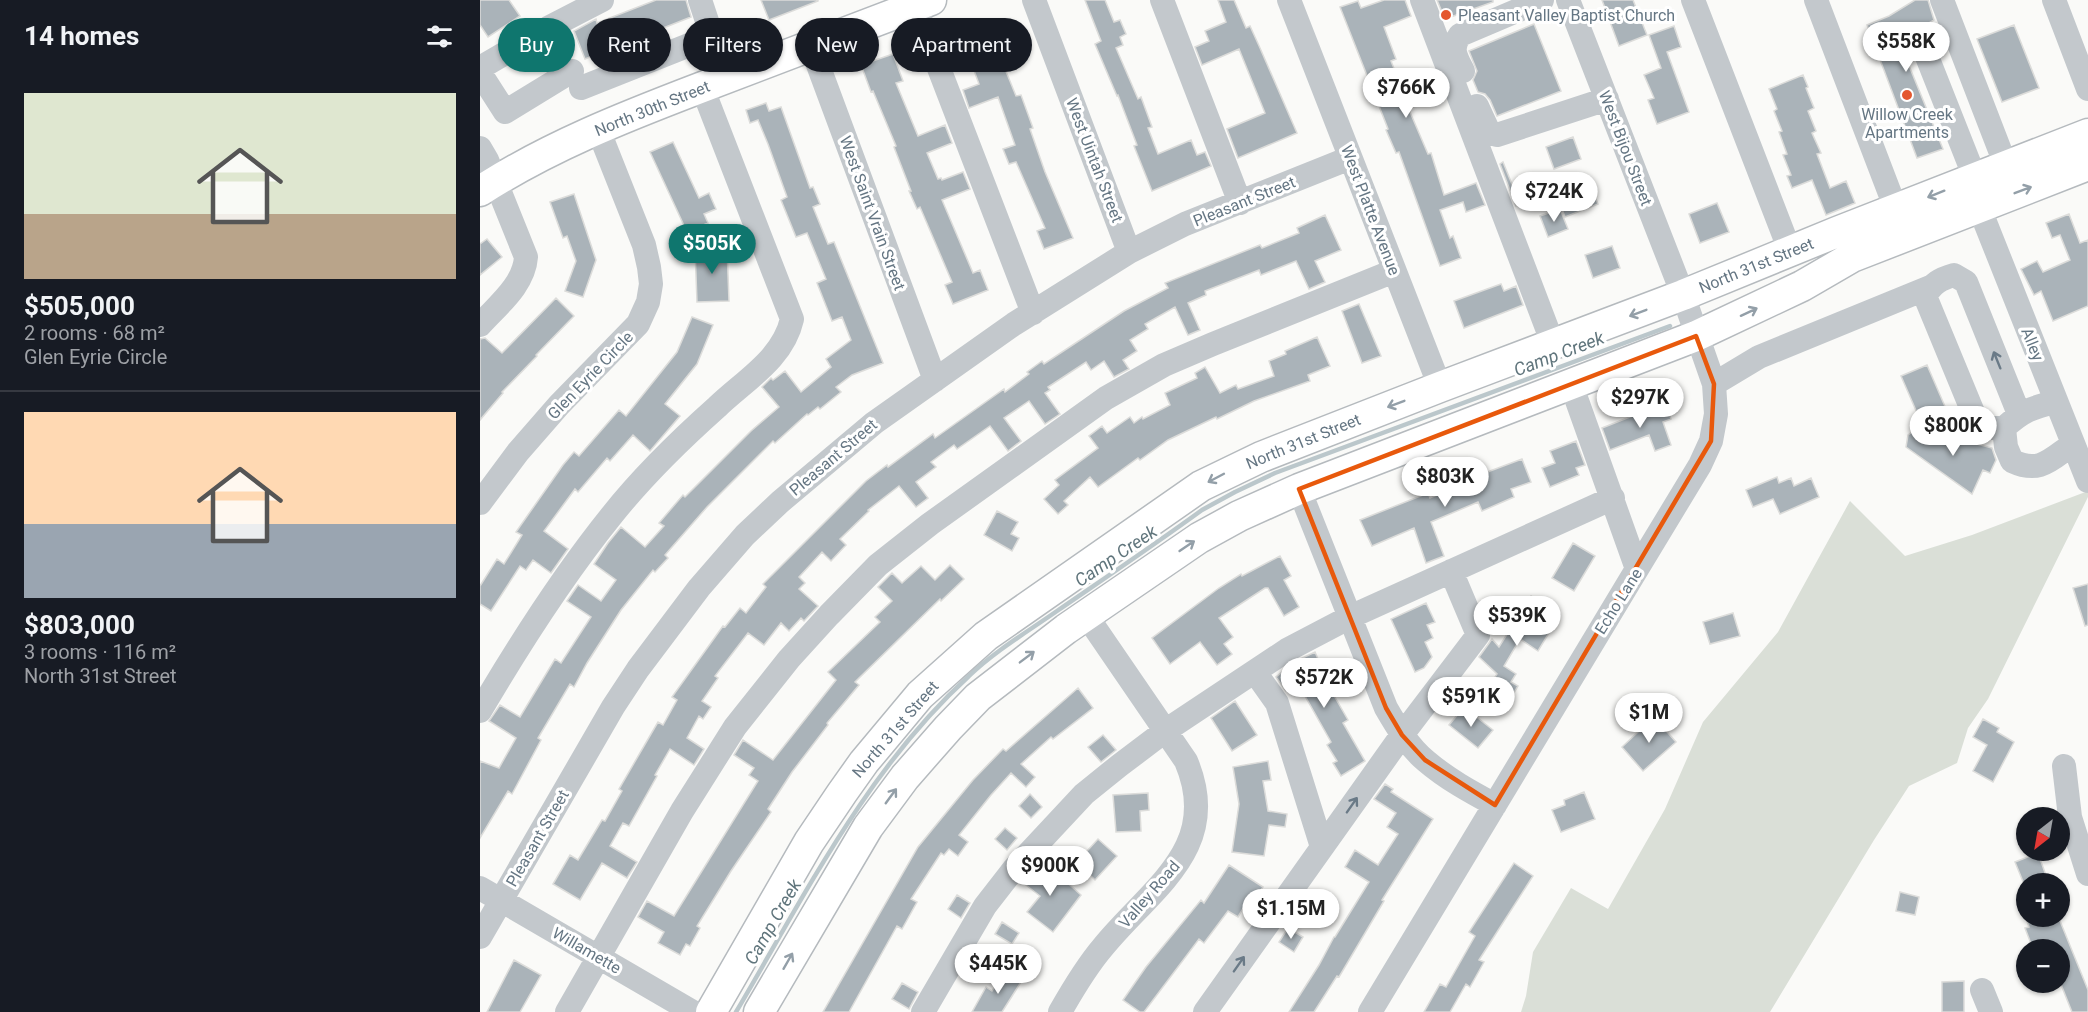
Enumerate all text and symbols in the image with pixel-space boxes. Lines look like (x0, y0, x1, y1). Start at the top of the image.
place label: Pleasant Valley Baptist Church (1458, 6, 1675, 25)
marker: Pleasant Valley Baptist Church (1439, 8, 1453, 22)
chip: Buy (498, 18, 575, 72)
chip: Rent (587, 18, 671, 72)
chip: Filters (683, 18, 783, 72)
chip: New (795, 18, 879, 72)
chip: Apartment (891, 18, 1032, 72)
icon: filters (423, 20, 456, 53)
text: 14 homes (24, 21, 139, 51)
pin: $558K (1864, 22, 1948, 73)
text: $558K (1877, 29, 1935, 53)
pin: $766K (1364, 68, 1448, 119)
text: $766K (1377, 75, 1435, 99)
street label: North 30th Street (592, 77, 713, 140)
street label: West Bijou Street (1595, 88, 1656, 208)
marker: Willow Creek Apartments (1900, 88, 1914, 102)
street label: West Uintah Street (1062, 95, 1127, 225)
place label: Willow Creek Apartments (1861, 105, 1954, 142)
icon: home (186, 132, 294, 240)
street label: West Saint Vrain Street (836, 133, 909, 293)
street label: West Platte Avenue (1337, 142, 1404, 278)
street label: Pleasant Street (1190, 172, 1298, 231)
pin: $724K (1512, 172, 1596, 223)
text: $724K (1525, 179, 1583, 203)
one-way arrow (2013, 184, 2032, 195)
one-way arrow (1927, 189, 1946, 200)
pin: $505K (670, 224, 754, 275)
text: $505K (683, 231, 741, 255)
street label: North 31st Street (1696, 234, 1816, 297)
text: $505,000 (24, 291, 135, 321)
one-way arrow (1740, 306, 1758, 318)
one-way arrow (1629, 308, 1647, 319)
text: 2 rooms · 68 m² (24, 321, 165, 345)
street label: Alley (2017, 325, 2048, 364)
water label: Camp Creek (1511, 326, 1608, 380)
street label: Glen Eyrie Circle (544, 328, 637, 423)
text: Glen Eyrie Circle (24, 345, 167, 369)
one-way arrow (1991, 351, 2002, 370)
pin: $297K (1598, 378, 1682, 429)
text: $297K (1611, 385, 1669, 409)
one-way arrow (1387, 399, 1406, 410)
pin: $800K (1911, 406, 1995, 457)
street label: North 31st Street (1243, 410, 1363, 473)
text: $800K (1924, 413, 1982, 437)
street label: Pleasant Street (786, 415, 881, 499)
icon: home (186, 451, 294, 559)
pin: $803K (1403, 457, 1487, 508)
text: $803K (1416, 464, 1474, 488)
one-way arrow (1208, 472, 1225, 484)
water label: Camp Creek (1071, 520, 1162, 591)
one-way arrow (1178, 540, 1195, 552)
street label: Echo Lane (1591, 565, 1646, 638)
pin: $539K (1475, 596, 1559, 647)
text: $539K (1488, 603, 1546, 627)
text: $803,000 (24, 610, 135, 640)
text: 3 rooms · 116 m² (24, 640, 176, 664)
one-way arrow (1019, 651, 1035, 664)
pin: $572K (1282, 658, 1366, 709)
text: North 31st Street (24, 664, 177, 688)
text: $572K (1295, 665, 1353, 689)
street label: North 31st Street (848, 677, 943, 782)
pin: $591K (1429, 677, 1513, 728)
text: $591K (1442, 684, 1500, 708)
pin: $1M (1620, 693, 1678, 744)
text: $1M (1629, 700, 1669, 724)
street label: Pleasant Street (502, 787, 573, 890)
one-way arrow (885, 788, 897, 804)
one-way arrow (1346, 798, 1358, 814)
north arrow (2016, 807, 2070, 861)
map controls (2016, 807, 2070, 993)
pin: $900K (1008, 846, 1092, 897)
text: $900K (1021, 853, 1079, 877)
street label: Valley Road (1115, 857, 1184, 932)
button: + (2016, 873, 2070, 927)
water label: Camp Creek (740, 874, 806, 968)
pin: $1.15M (1242, 889, 1340, 940)
text: $1.15M (1256, 896, 1326, 920)
street label: Willamette (549, 923, 624, 978)
button: − (2016, 939, 2070, 993)
pin: $445K (956, 944, 1040, 995)
text: $445K (969, 951, 1027, 975)
one-way arrow (783, 953, 795, 970)
one-way arrow (1233, 957, 1245, 973)

